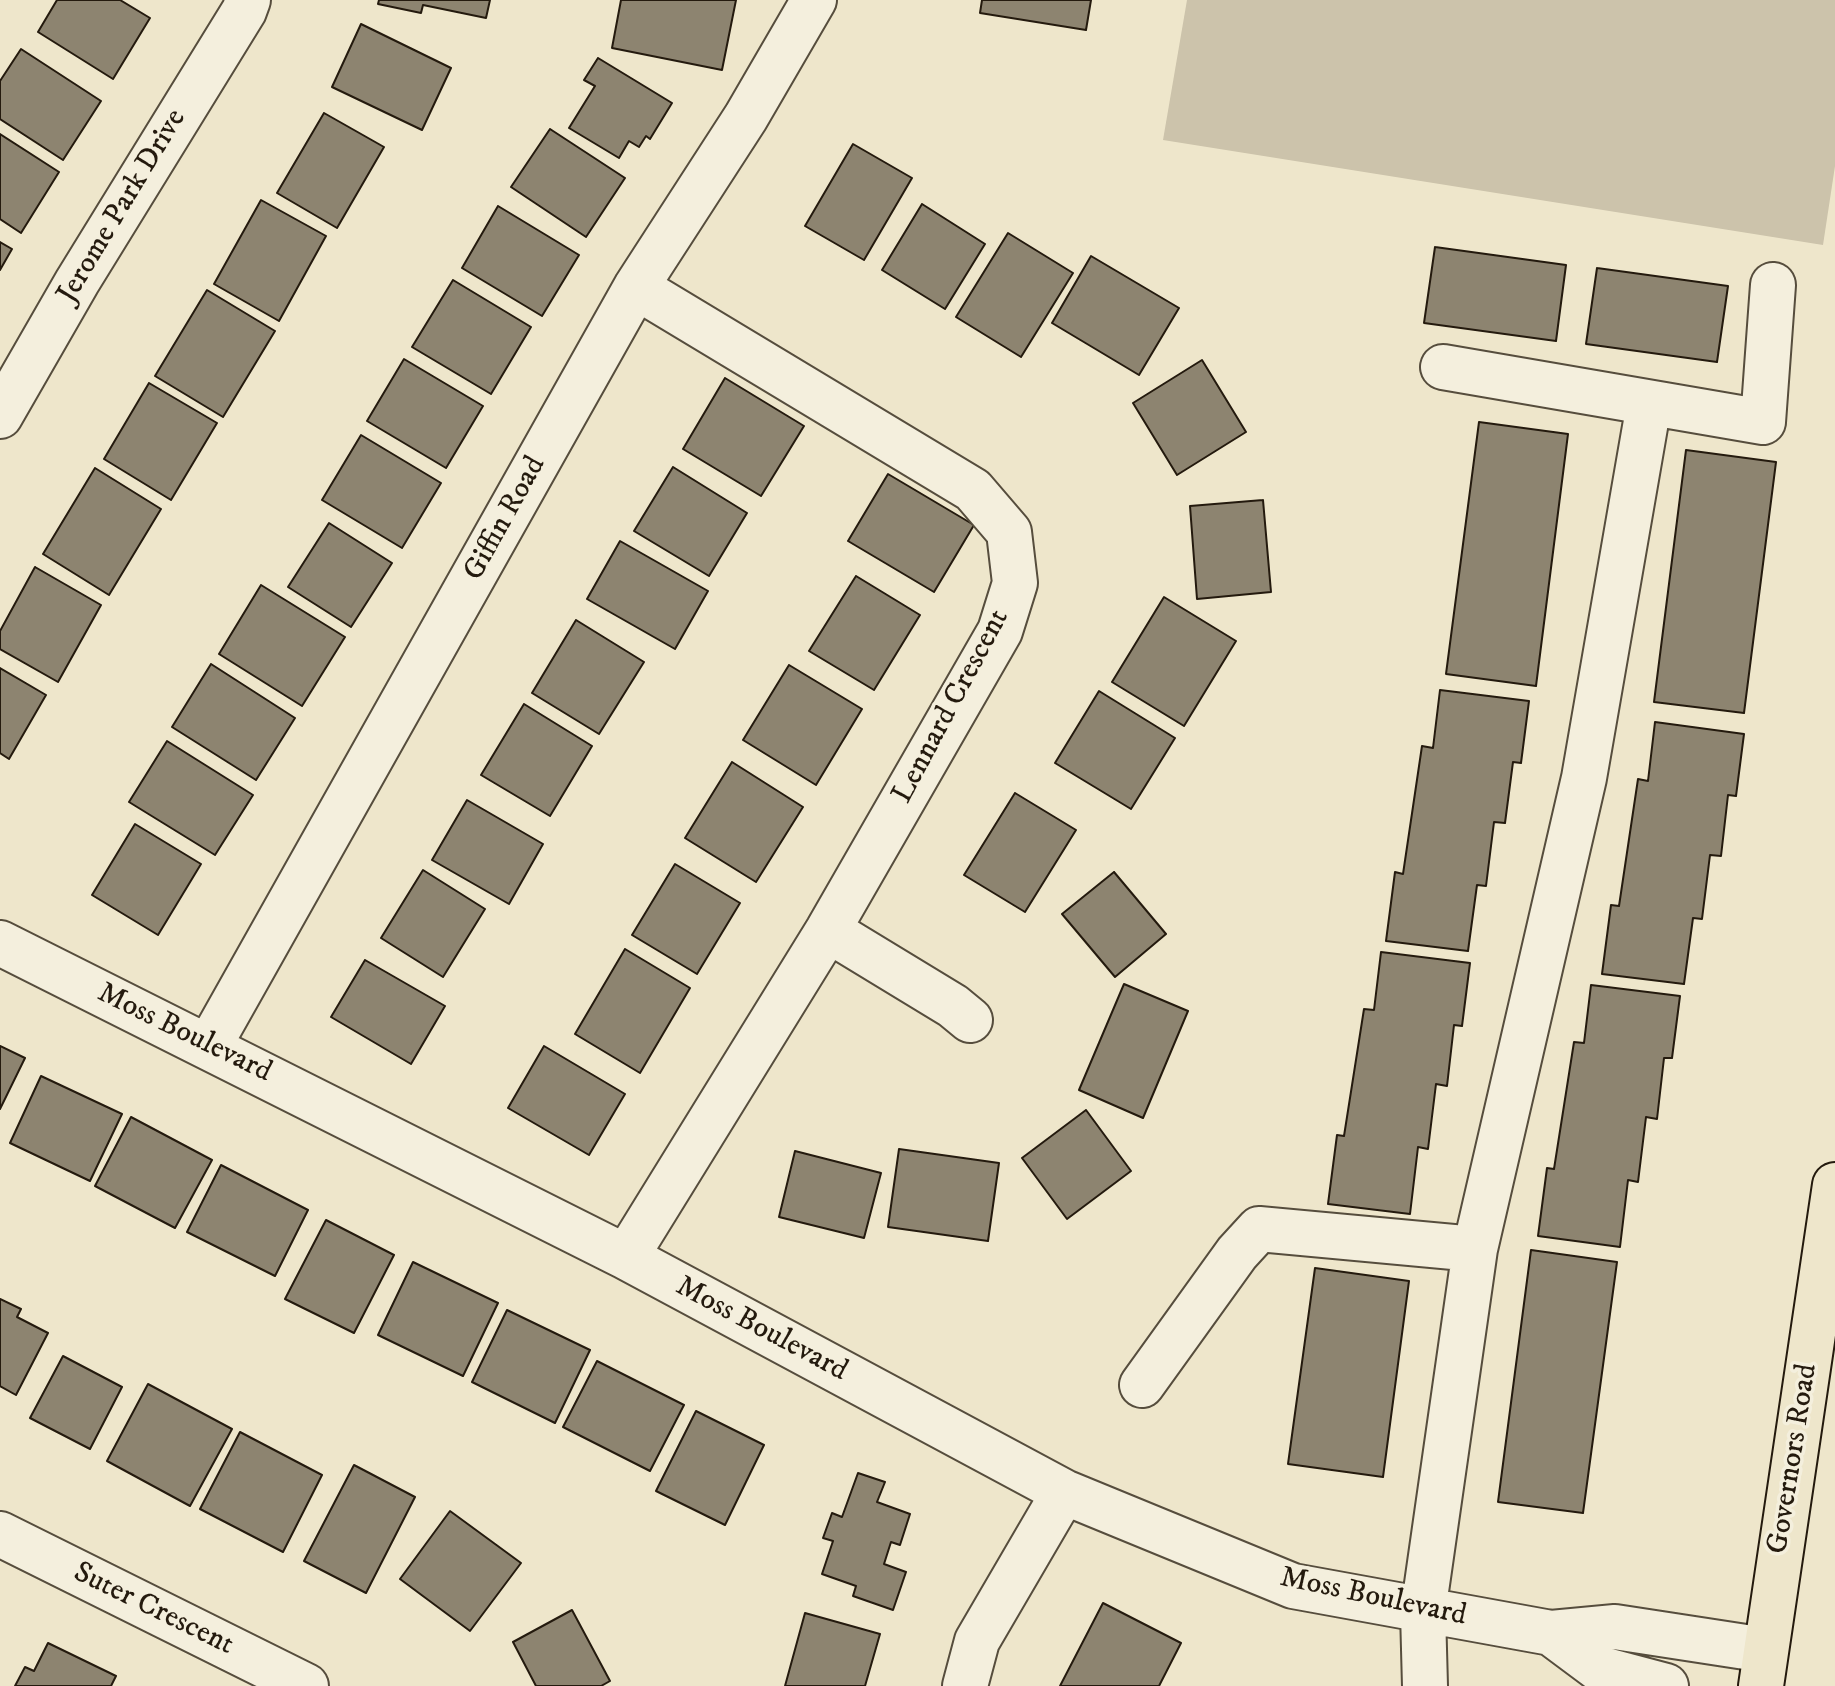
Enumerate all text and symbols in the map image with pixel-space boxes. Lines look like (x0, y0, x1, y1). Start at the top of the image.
street label: Jerome Park Drive (51, 103, 195, 311)
street label: Giffin Road (457, 451, 555, 587)
street label: Lennard Crescent (886, 604, 1018, 810)
street label: Moss Boulevard (91, 976, 277, 1092)
street label: Moss Boulevard (669, 1270, 853, 1390)
street label: Governors Road (1761, 1361, 1827, 1557)
street label: Suter Crescent (67, 1556, 239, 1664)
street label: Moss Boulevard (1277, 1561, 1469, 1635)

